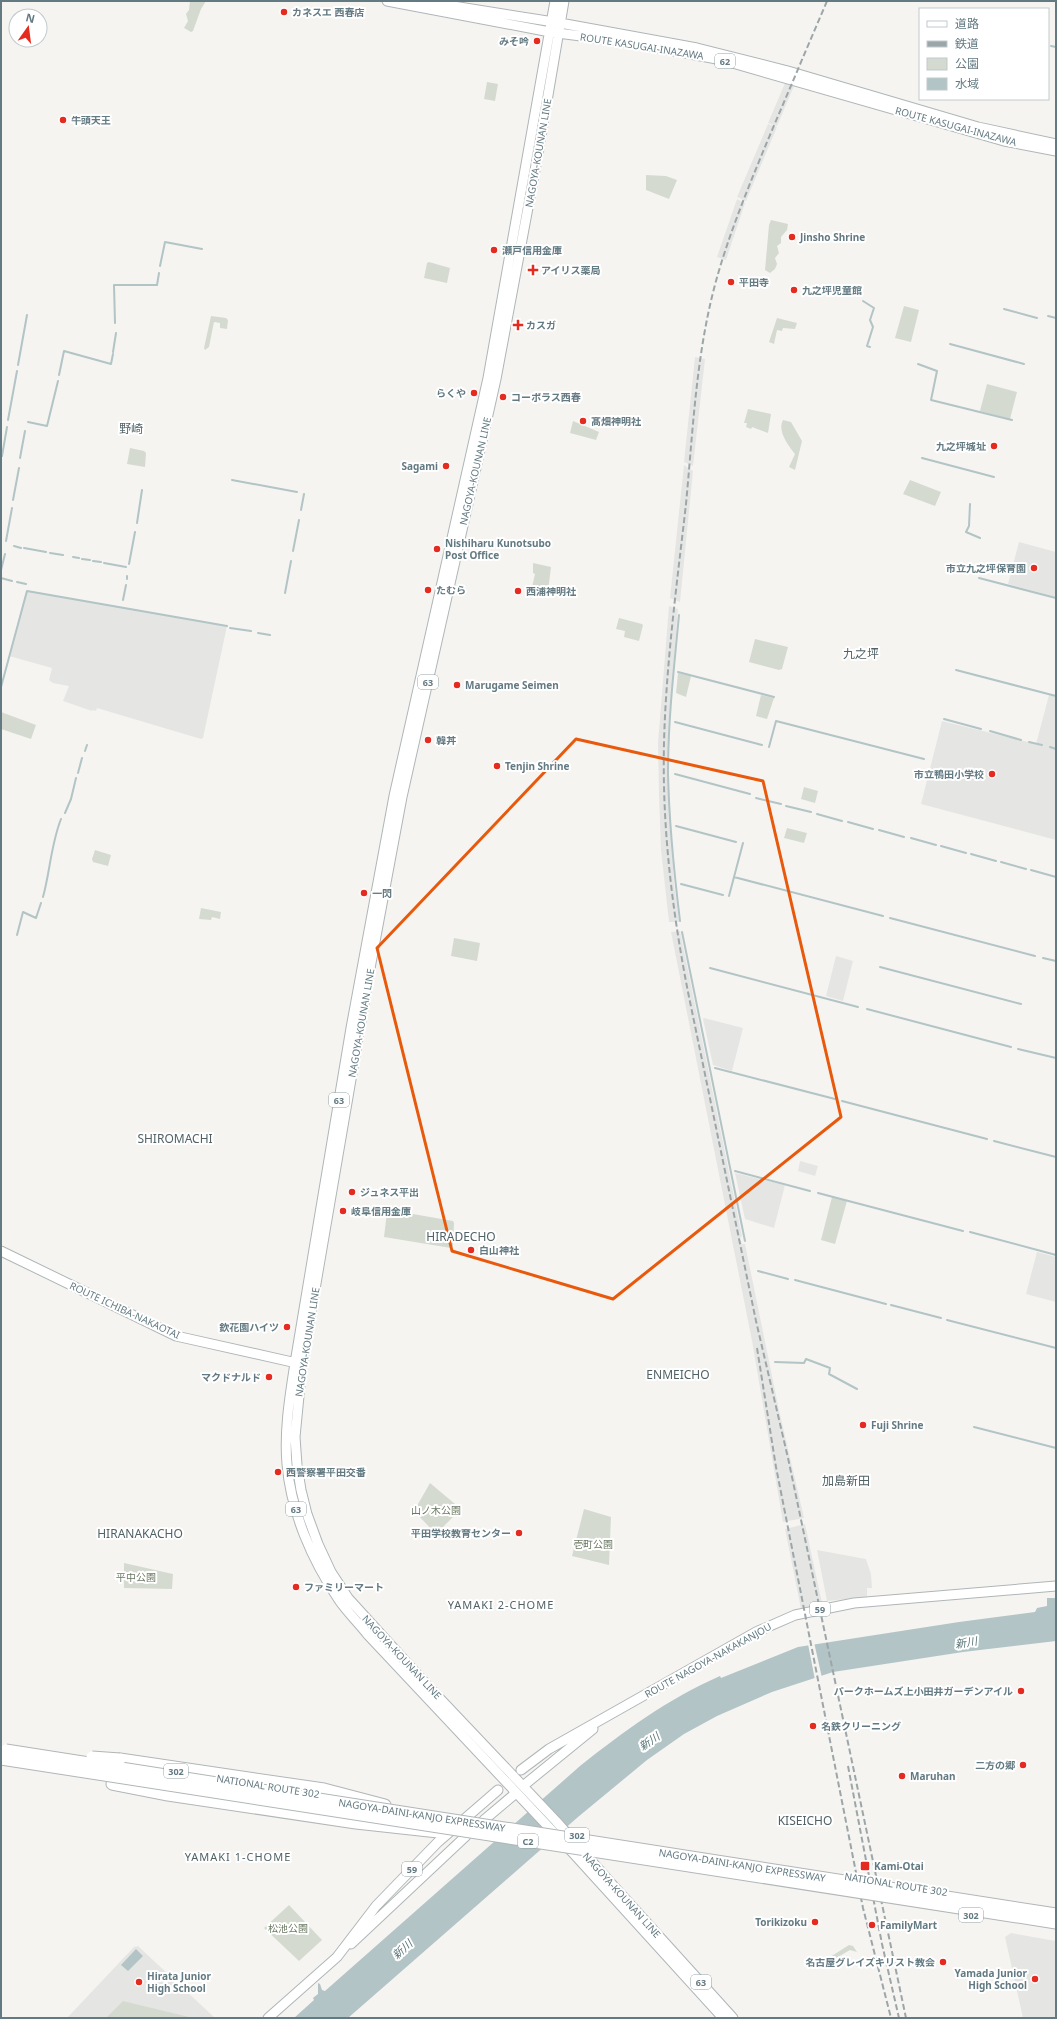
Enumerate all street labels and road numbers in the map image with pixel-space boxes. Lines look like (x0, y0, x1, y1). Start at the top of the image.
street label: ROUTE KASUGAI-INAZAWA (579, 29, 705, 63)
road number: 62 (715, 54, 735, 68)
street label: NAGOYA-KOUNAN LINE (522, 97, 554, 209)
street label: ROUTE KASUGAI-INAZAWA (894, 103, 1019, 149)
street label: NAGOYA-KOUNAN LINE (456, 416, 494, 526)
road number: 63 (418, 675, 438, 689)
street label: NAGOYA-KOUNAN LINE (345, 967, 377, 1079)
road number: 63 (329, 1093, 349, 1107)
street label: ROUTE ICHIBA-NAKAOTAI (68, 1278, 182, 1342)
street label: NAGOYA-KOUNAN LINE (291, 1286, 323, 1398)
road number: 63 (286, 1502, 306, 1516)
road number: 59 (810, 1602, 830, 1616)
street label: NAGOYA-KOUNAN LINE (359, 1612, 445, 1702)
street label: ROUTE NAGOYA-NAKAKANJOU (642, 1619, 774, 1701)
road number: 302 (164, 1764, 188, 1778)
street label: NATIONAL ROUTE 302 (215, 1771, 321, 1801)
street label: NAGOYA-DAINI-KANJO EXPRESSWAY (338, 1795, 507, 1835)
road number: 302 (565, 1828, 589, 1842)
road number: C2 (518, 1834, 538, 1848)
street label: NAGOYA-DAINI-KANJO EXPRESSWAY (658, 1845, 827, 1885)
street label: NAGOYA-KOUNAN LINE (580, 1849, 664, 1941)
road number: 59 (402, 1862, 422, 1876)
street label: NATIONAL ROUTE 302 (843, 1869, 949, 1899)
road number: 302 (959, 1908, 983, 1922)
road number: 63 (691, 1975, 711, 1989)

